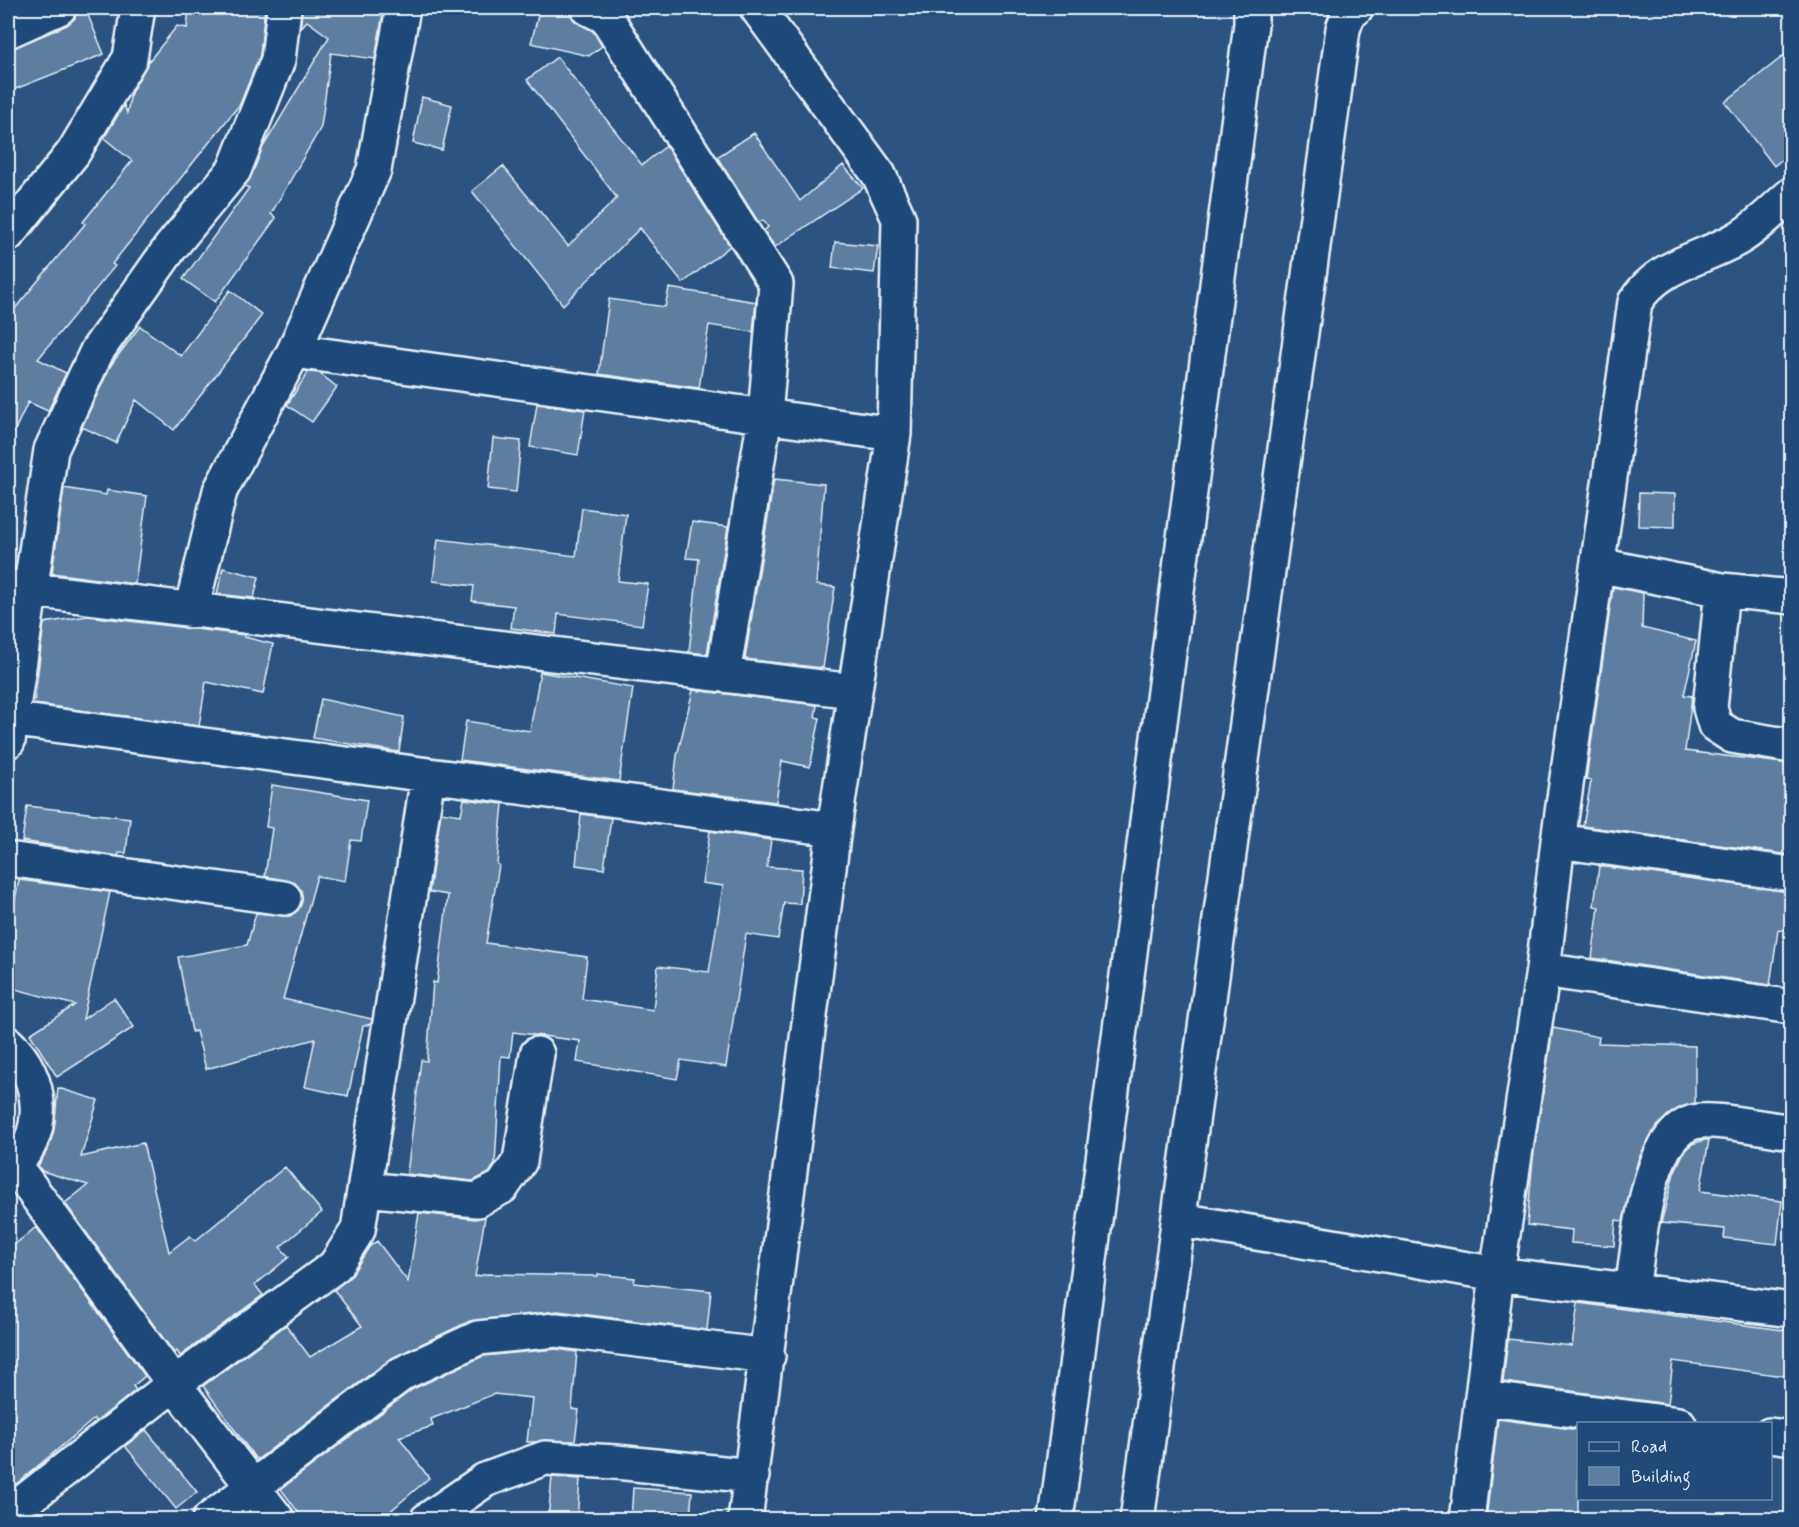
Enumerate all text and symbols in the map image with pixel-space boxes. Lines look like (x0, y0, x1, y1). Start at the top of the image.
legend (1577, 1422, 1772, 1500)
text: Road (1631, 1435, 1667, 1459)
text: Building (1631, 1465, 1691, 1491)

